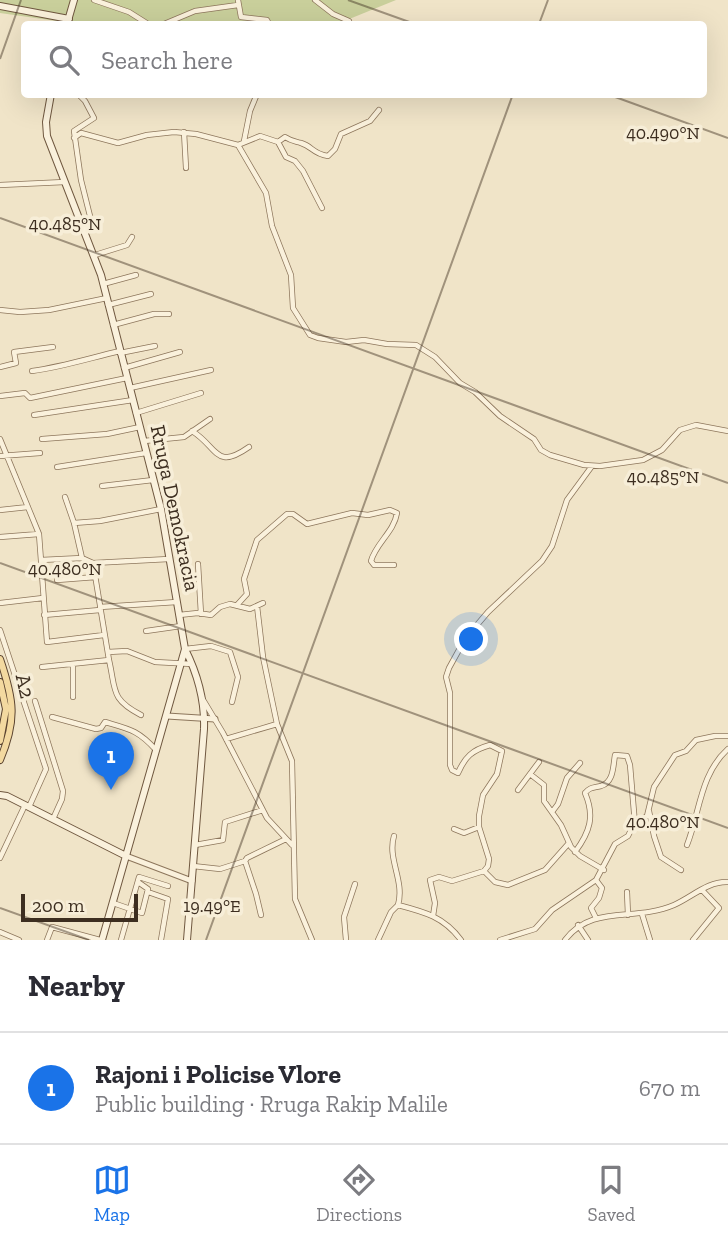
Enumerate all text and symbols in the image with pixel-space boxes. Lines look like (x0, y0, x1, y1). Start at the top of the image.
search box (21, 21, 707, 98)
icon: search (45, 41, 83, 79)
text: Search here (101, 44, 233, 76)
text: 40.490°N (626, 122, 700, 144)
text: 40.485°N (29, 213, 101, 235)
street label: Rruga Demokracia (146, 423, 205, 593)
text: 40.485°N (627, 466, 699, 488)
text: 40.480°N (28, 558, 102, 580)
your location (454, 622, 488, 656)
street label: A2 (11, 671, 40, 701)
pin: 1 (88, 732, 134, 790)
text: 40.480°N (626, 811, 700, 833)
scale bar (21, 891, 138, 923)
text: 200 m (32, 894, 84, 917)
text: 19.49°E (183, 895, 241, 917)
text: Nearby (28, 968, 125, 1004)
text: Rajoni i Policise Vlore (95, 1058, 341, 1090)
text: 1 (46, 1074, 56, 1102)
text: 670 m (639, 1074, 700, 1102)
text: Public building · Rruga Rakip Malile (95, 1090, 448, 1118)
tab: Map (93, 1161, 131, 1226)
tab: Directions (316, 1161, 402, 1226)
tab: Saved (588, 1161, 635, 1226)

